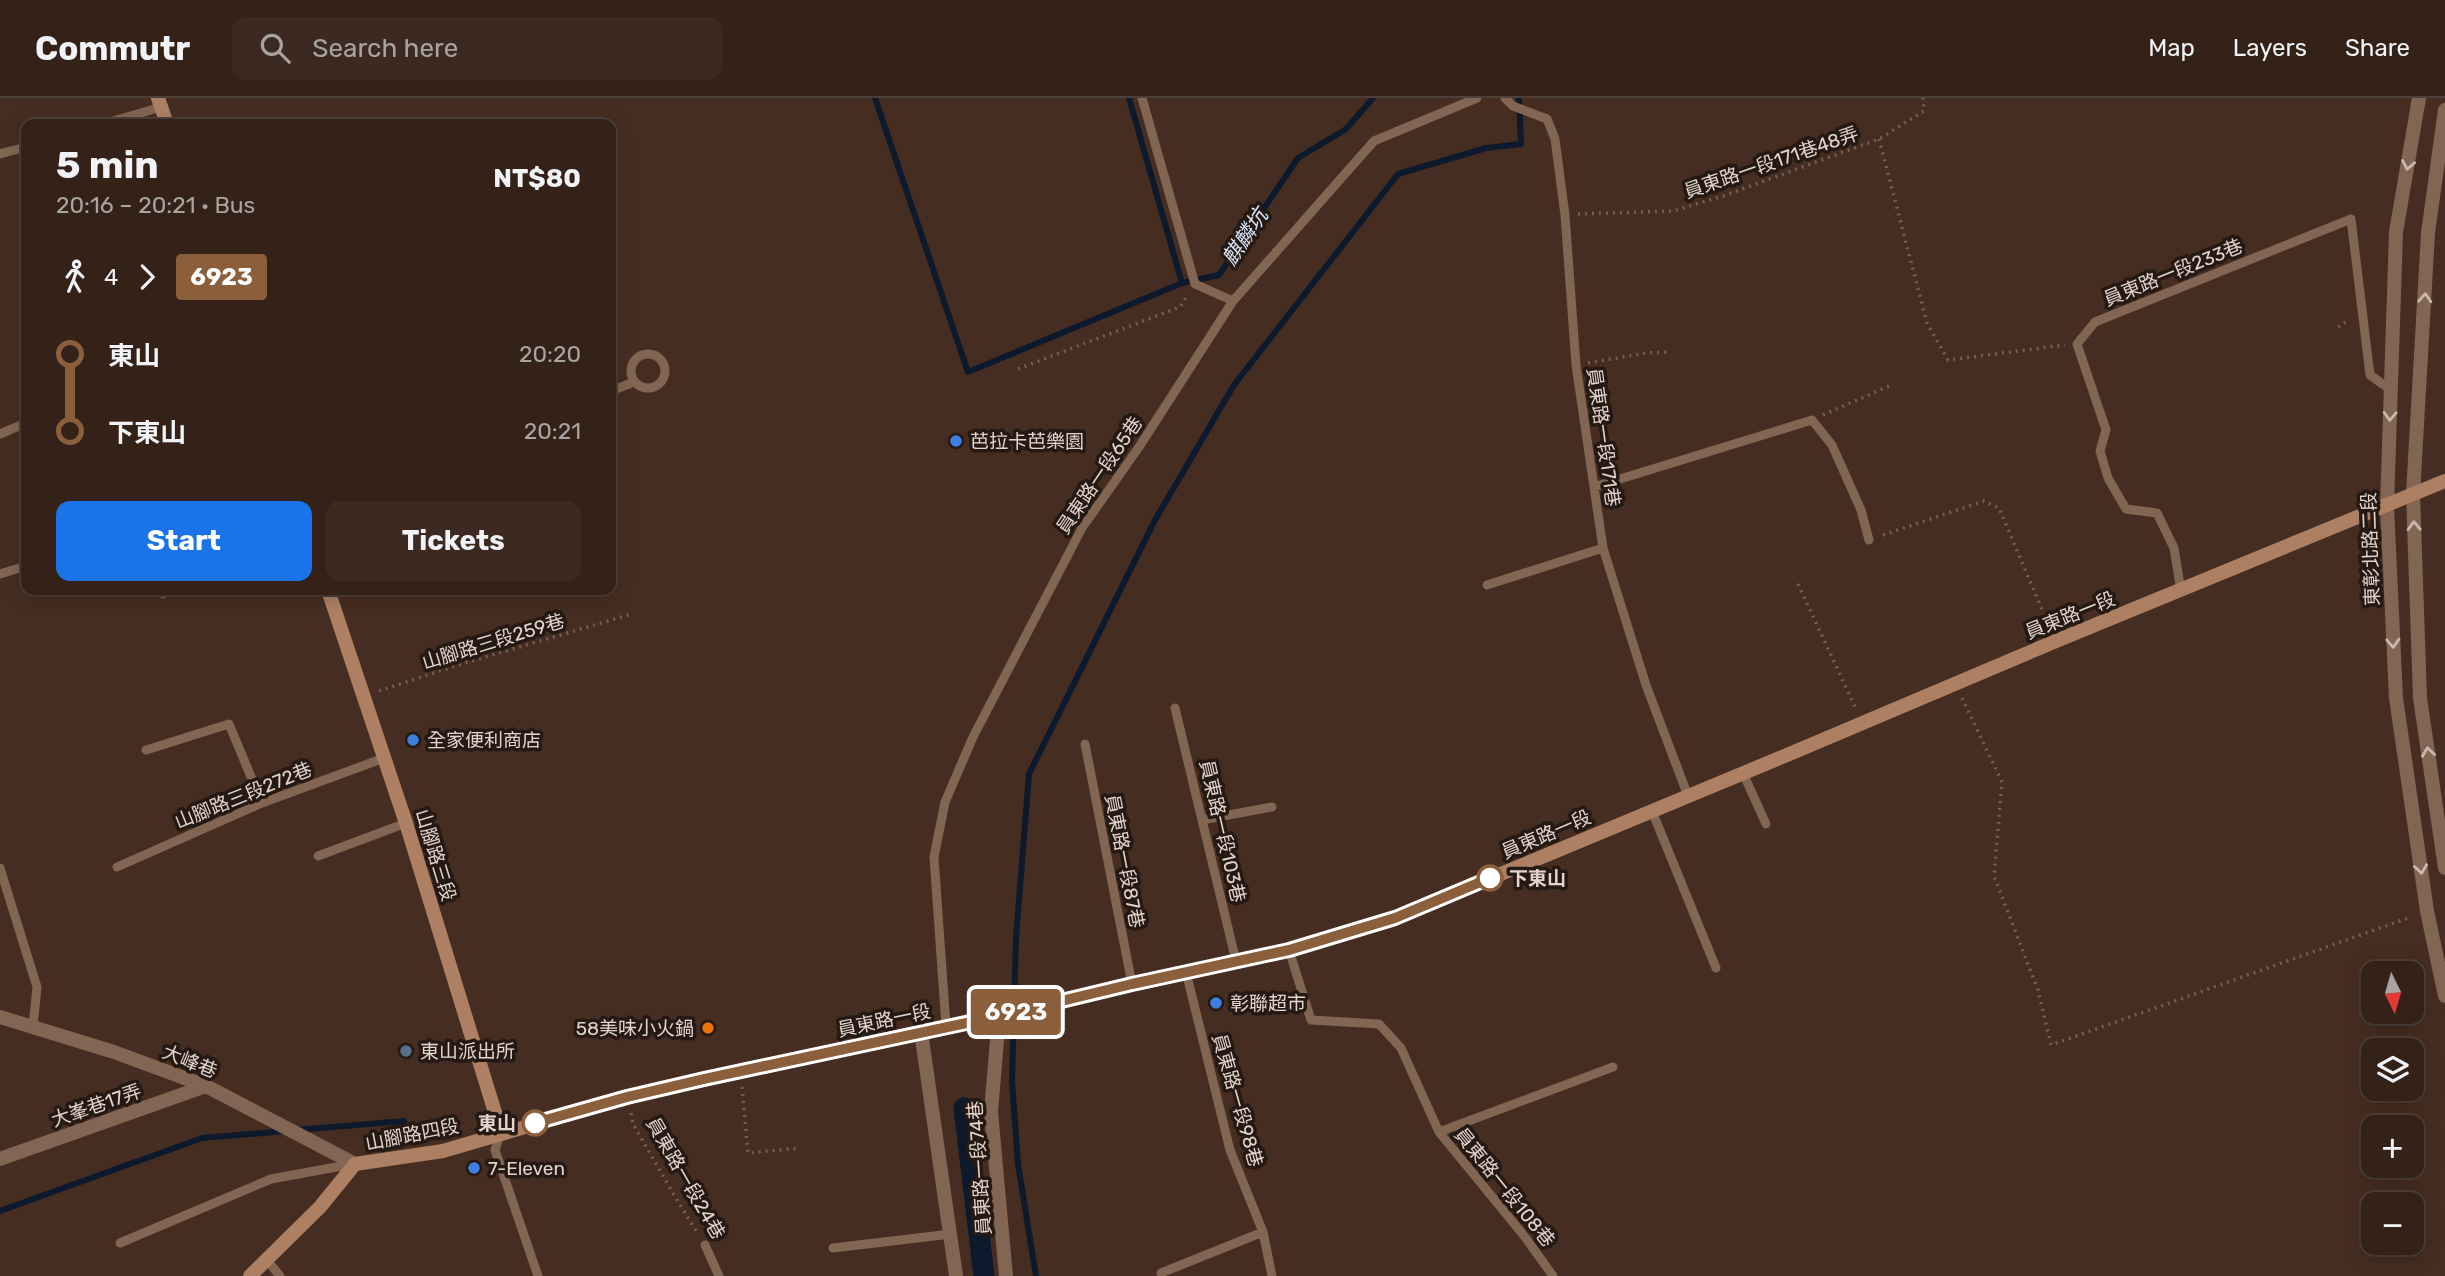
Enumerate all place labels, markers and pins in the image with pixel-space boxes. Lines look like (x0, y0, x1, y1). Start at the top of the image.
place label: 芭拉卡芭樂園 (970, 430, 1084, 453)
marker: 芭拉卡芭樂園 (948, 433, 964, 449)
place label: 全家便利商店 (427, 729, 541, 752)
marker: 全家便利商店 (405, 732, 421, 748)
marker: 下東山 (1477, 865, 1503, 891)
place label: 下東山 (1509, 867, 1566, 890)
place label: 彰聯超市 (1230, 992, 1306, 1015)
marker: 彰聯超市 (1208, 995, 1224, 1011)
place label: 58美味小火鍋 (576, 1017, 694, 1040)
marker: 58美味小火鍋 (700, 1020, 716, 1036)
place label: 東山派出所 (420, 1040, 515, 1063)
marker: 東山派出所 (398, 1043, 414, 1059)
marker: 東山 (522, 1110, 548, 1136)
place label: 東山 (478, 1112, 516, 1135)
place label: 7-Eleven (488, 1157, 565, 1180)
marker: 7-Eleven (466, 1160, 482, 1176)

